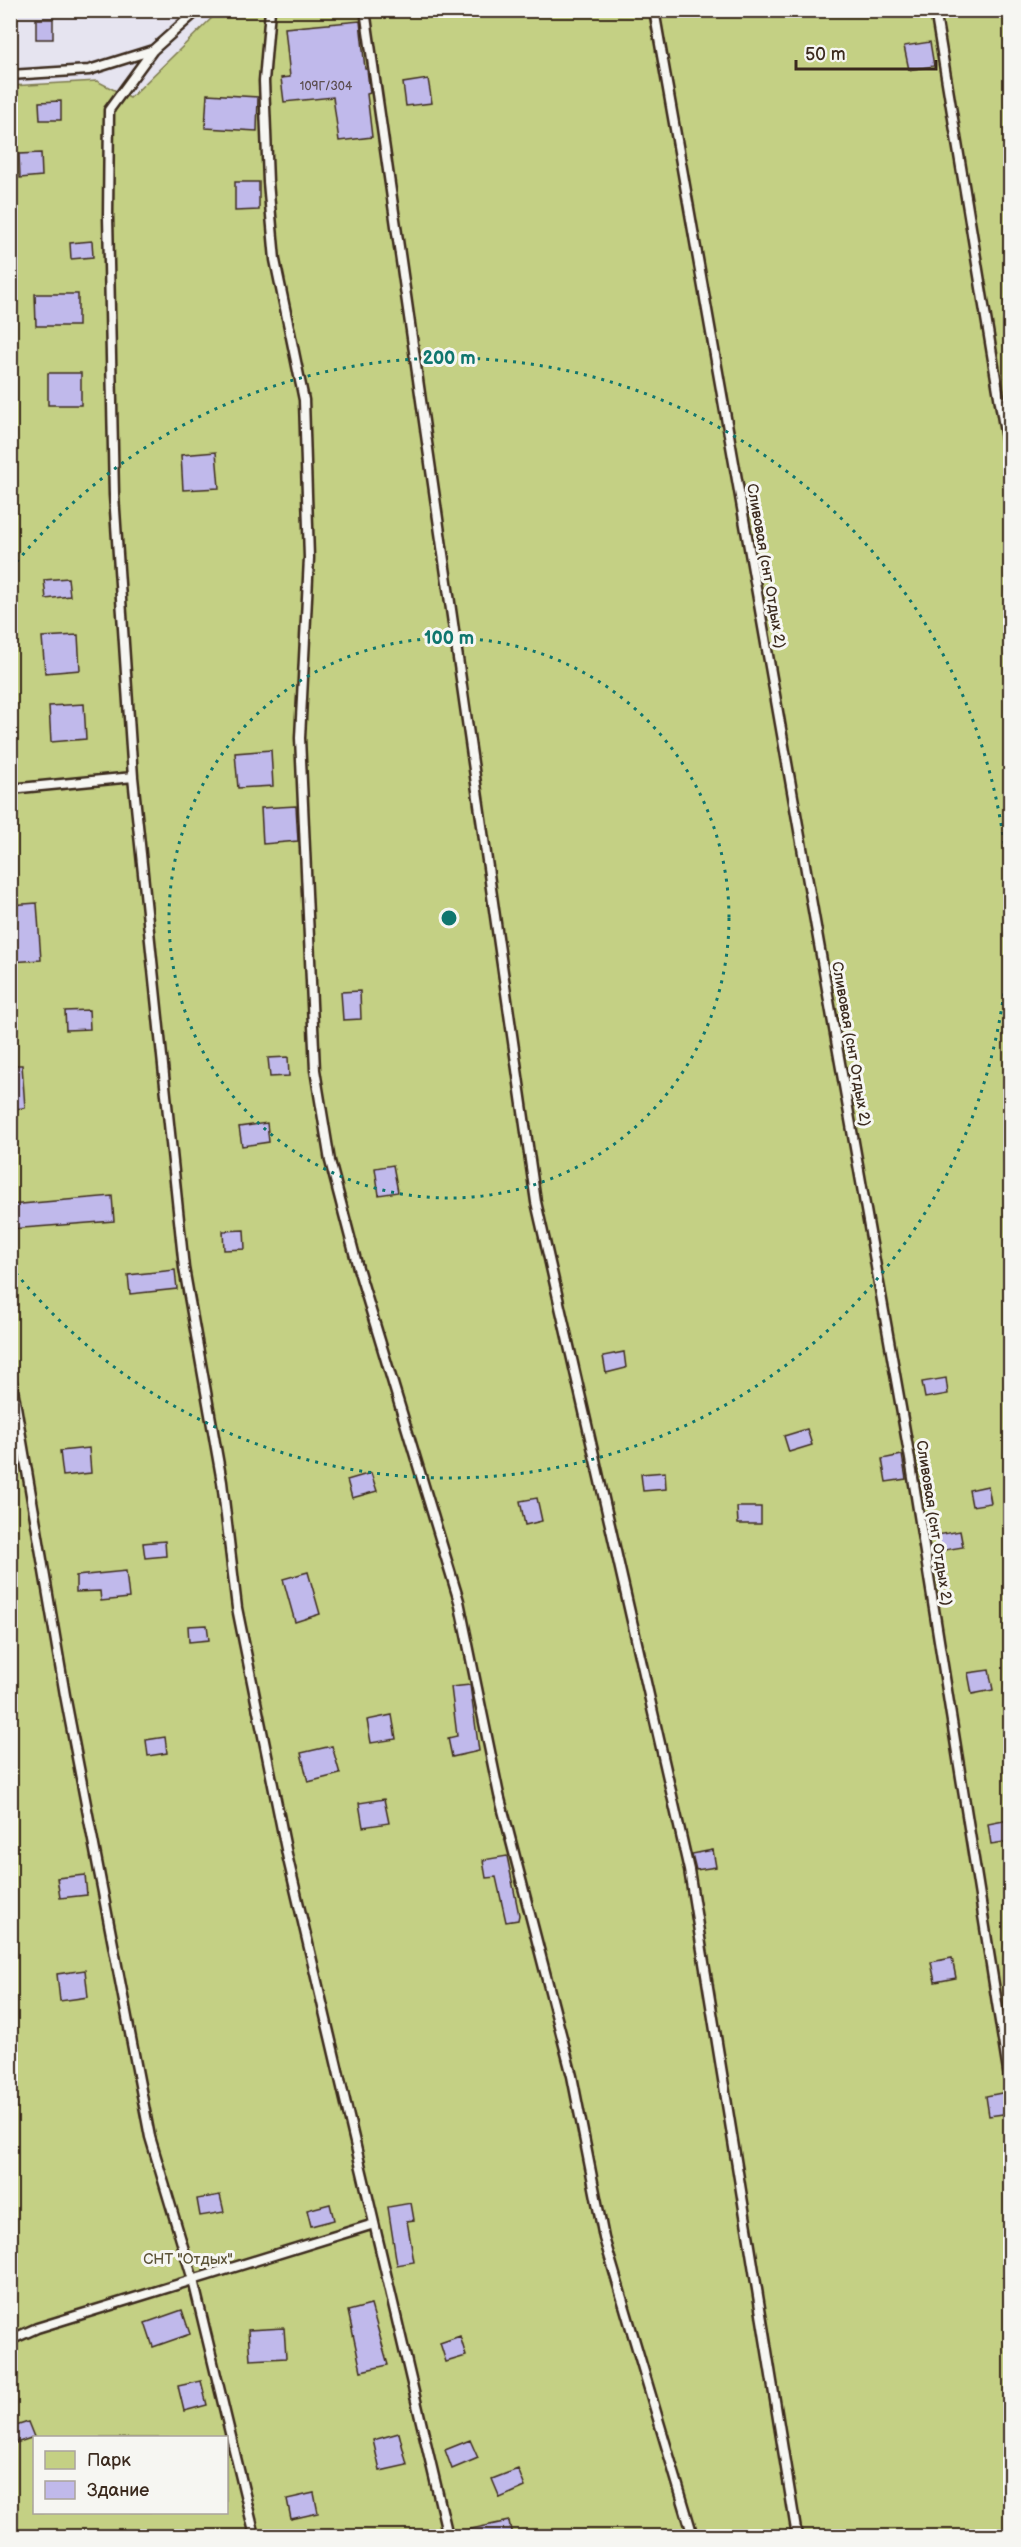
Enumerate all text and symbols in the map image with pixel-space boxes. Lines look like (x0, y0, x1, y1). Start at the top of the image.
scale bar (796, 33, 936, 71)
text: 50 m (805, 44, 846, 65)
house number: 109Г/304 (300, 79, 353, 94)
text: 200 m (422, 348, 476, 369)
street label: Сливовая (снт Отдых 2) (742, 482, 790, 650)
text: 100 m (424, 628, 474, 649)
centre of rings (439, 908, 459, 928)
street label: Сливовая (снт Отдых 2) (827, 960, 875, 1128)
street label: Сливовая (снт Отдых 2) (912, 1439, 956, 1607)
park label: СНТ "Отдых" (143, 2250, 233, 2269)
legend (33, 2436, 228, 2514)
text: Парк (87, 2450, 131, 2471)
text: Здание (87, 2480, 149, 2501)

